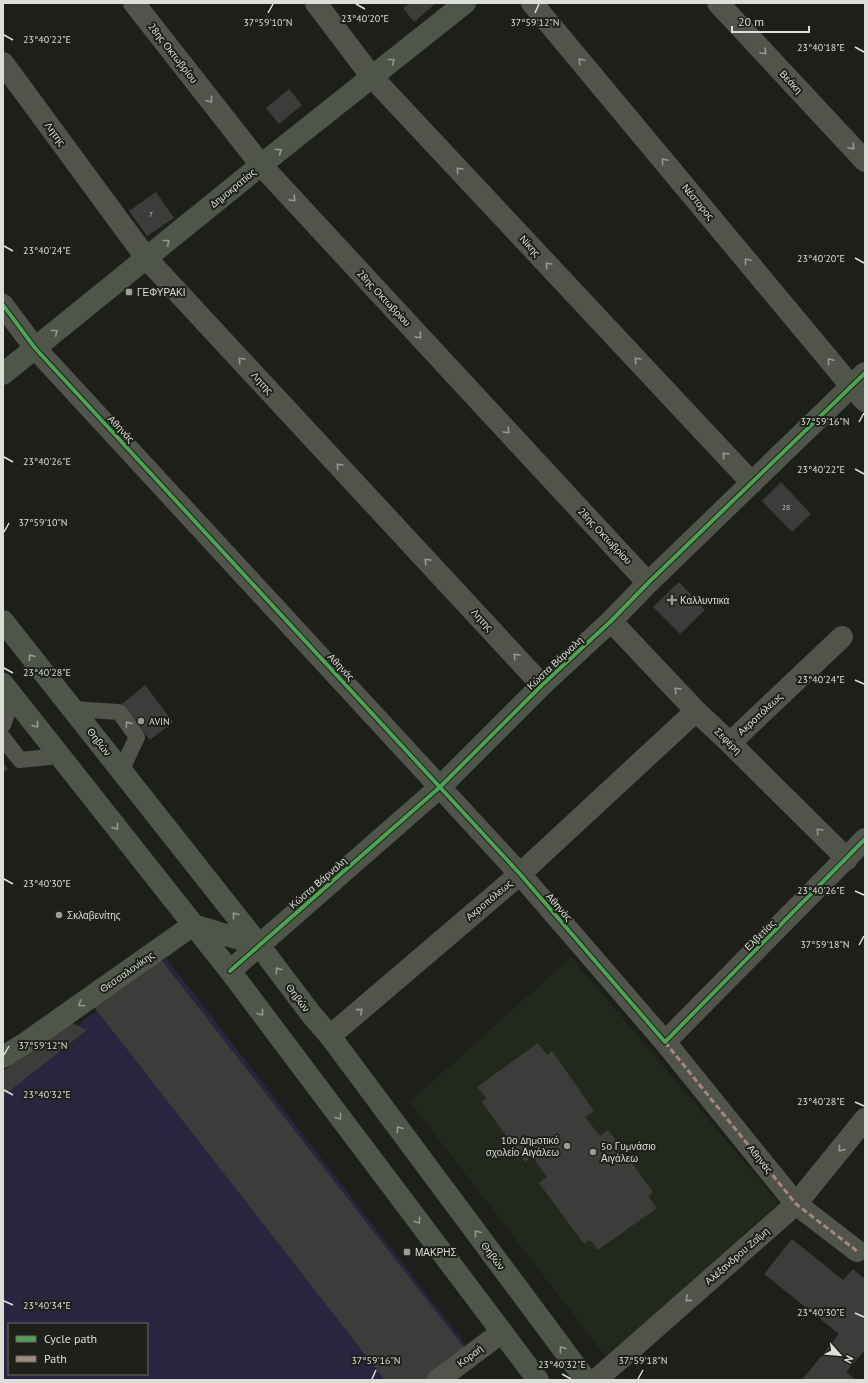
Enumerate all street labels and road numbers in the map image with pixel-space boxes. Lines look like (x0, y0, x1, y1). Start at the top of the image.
street label: 28ης Οκτωβρίου (145, 20, 201, 86)
street label: Βεάκη (777, 68, 805, 96)
street label: Λητης (42, 119, 68, 149)
street label: Δημοκρατίας (207, 165, 259, 211)
street label: Νέστορος (679, 181, 717, 223)
street label: Νίκης (517, 232, 543, 260)
street label: 28ης Οκτωβρίου (354, 267, 414, 329)
street label: Λητης (248, 369, 276, 397)
street label: Αθηνάς (105, 412, 137, 446)
street label: 28ης Οκτωβρίου (575, 505, 635, 567)
street label: Λητης (468, 606, 496, 634)
street label: Κώστα Βάρναλη (524, 634, 586, 692)
street label: Αθηνάς (325, 650, 357, 684)
street label: Ακροπόλεως (735, 690, 785, 738)
street label: Θηβών (84, 725, 114, 759)
street label: Σεφέρη (712, 725, 744, 757)
street label: Κώστα Βάρναλη (286, 854, 350, 912)
street label: Ακροπόλεως (463, 877, 515, 923)
street label: Αθηνάς (543, 890, 575, 924)
street label: Ελβετίας (742, 917, 778, 953)
street label: Θεσσαλονίκης (97, 948, 157, 995)
street label: Θηβών (283, 981, 313, 1015)
street label: Αθηνάς (744, 1142, 776, 1176)
street label: Αλέξανδρου Ζαΐμη (702, 1224, 772, 1288)
street label: Θηβών (478, 1239, 508, 1273)
street label: Κοραή (454, 1342, 486, 1370)

